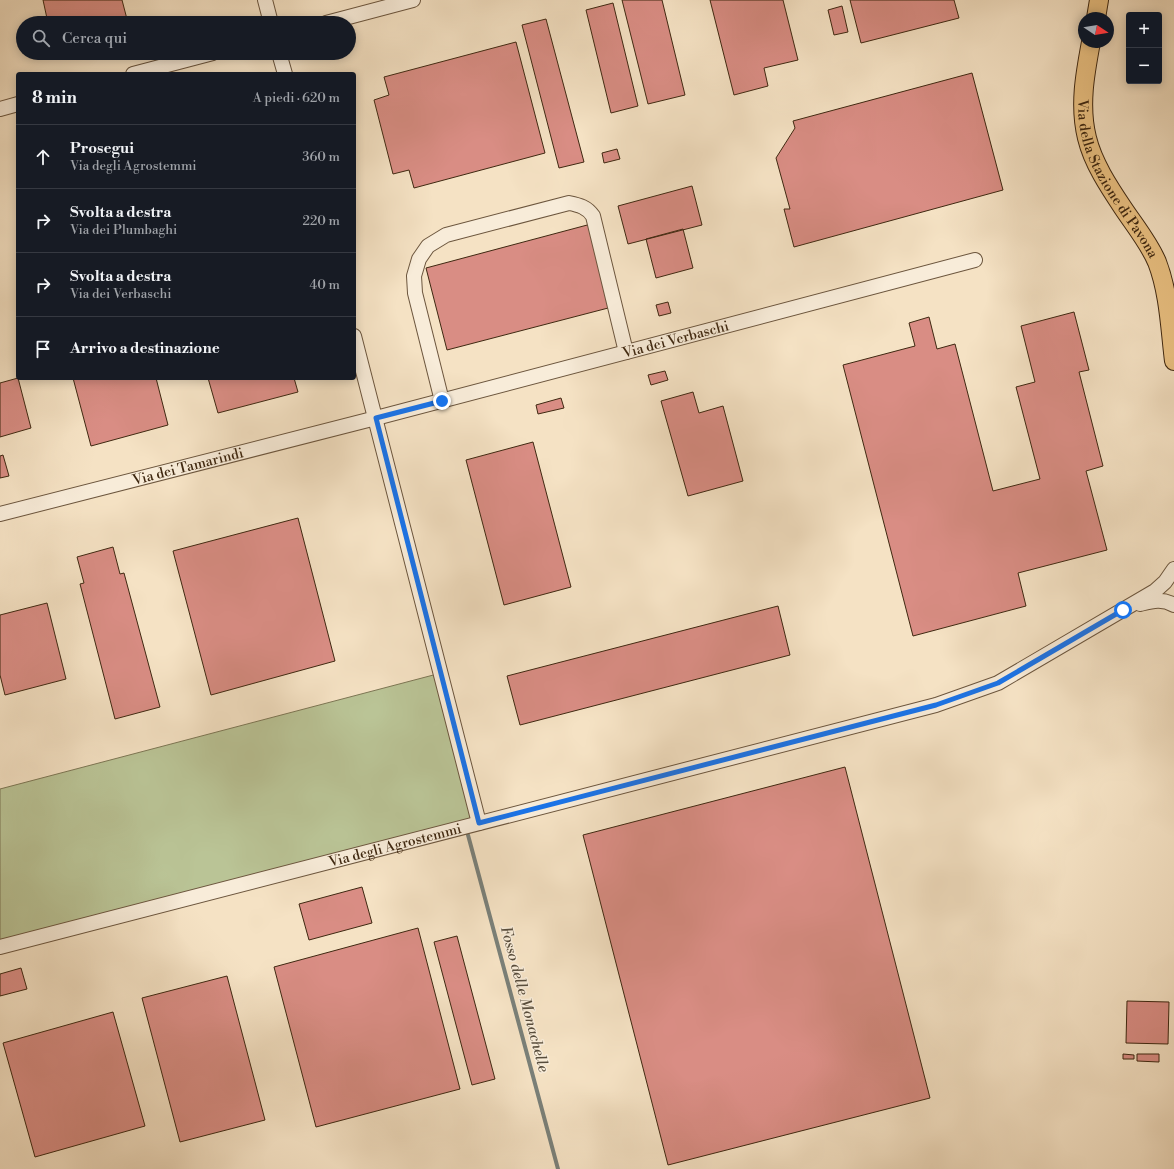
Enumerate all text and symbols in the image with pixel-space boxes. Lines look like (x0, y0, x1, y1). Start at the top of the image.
north arrow (1078, 12, 1114, 48)
map controls (1126, 12, 1162, 84)
button: + (1126, 12, 1162, 48)
search box (16, 16, 356, 60)
icon: search (30, 27, 52, 49)
text: Cerca qui (62, 29, 127, 48)
button: − (1126, 48, 1162, 84)
text: 8 min (32, 87, 77, 109)
text: A piedi · 620 m (253, 90, 340, 106)
street label: Via della Stazione di Pavona (1073, 98, 1162, 262)
text: Prosegui (70, 139, 134, 158)
icon: ahead (32, 146, 54, 168)
text: 360 m (302, 149, 340, 165)
text: Via degli Agrostemmi (70, 158, 197, 174)
text: Svolta a destra (70, 203, 171, 222)
icon: right (32, 210, 54, 232)
text: 220 m (302, 213, 340, 229)
text: Via dei Plumbaghi (70, 222, 177, 238)
text: Svolta a destra (70, 267, 171, 286)
icon: right (32, 274, 54, 296)
text: 40 m (310, 277, 340, 293)
text: Via dei Verbaschi (70, 286, 171, 302)
street label: Via dei Verbaschi (620, 317, 731, 363)
icon: arrive (32, 338, 54, 360)
text: Arrivo a destinazione (70, 339, 220, 358)
route end (433, 392, 451, 410)
street label: Via dei Tamarindi (130, 444, 246, 490)
route start (1114, 601, 1132, 619)
street label: Via degli Agrostemmi (326, 820, 464, 872)
water label: Fosso delle Monachelle (496, 924, 553, 1074)

